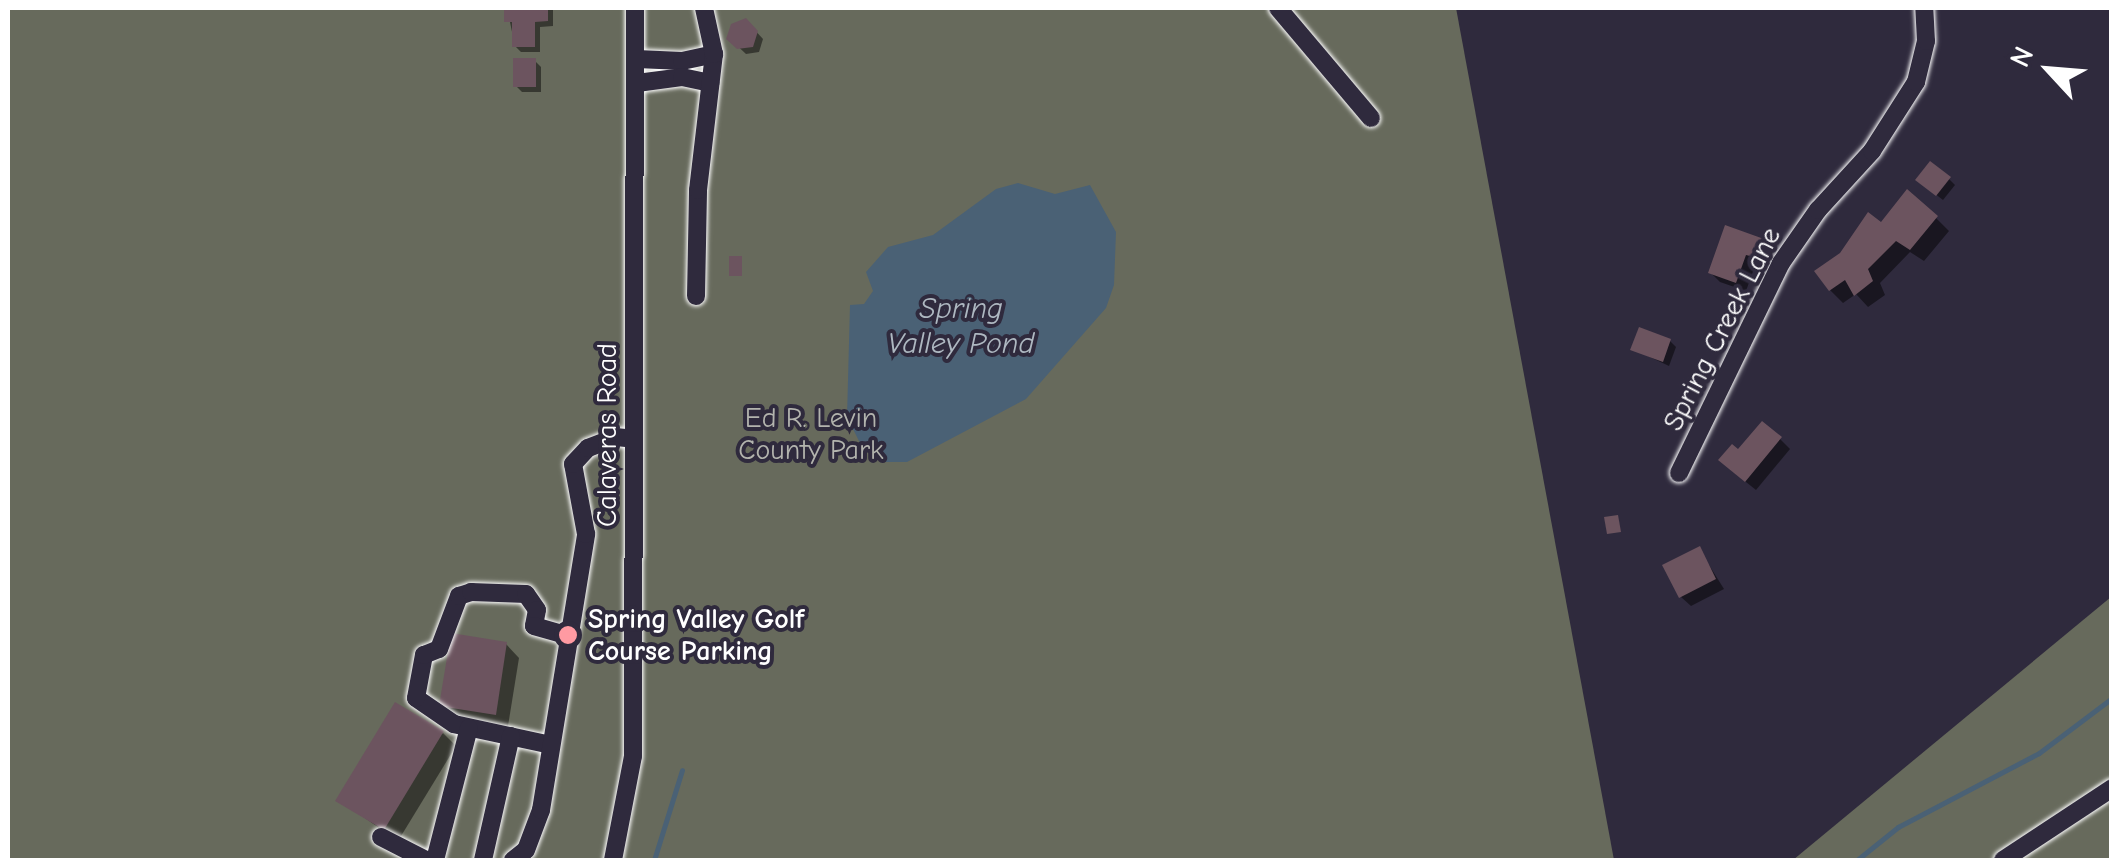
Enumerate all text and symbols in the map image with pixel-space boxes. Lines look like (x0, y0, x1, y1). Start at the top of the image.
north arrow (1999, 20, 2099, 120)
text: N (2004, 42, 2040, 72)
street label: Spring Creek Lane (1656, 222, 1788, 436)
water label: Spring Valley Pond (888, 291, 1034, 362)
street label: Calaveras Road (590, 343, 624, 527)
park label: Ed R. Levin County Park (738, 401, 884, 467)
place label: Spring Valley Golf Course Parking (588, 602, 804, 668)
marker: Spring Valley Golf Course Parking (557, 624, 579, 646)

